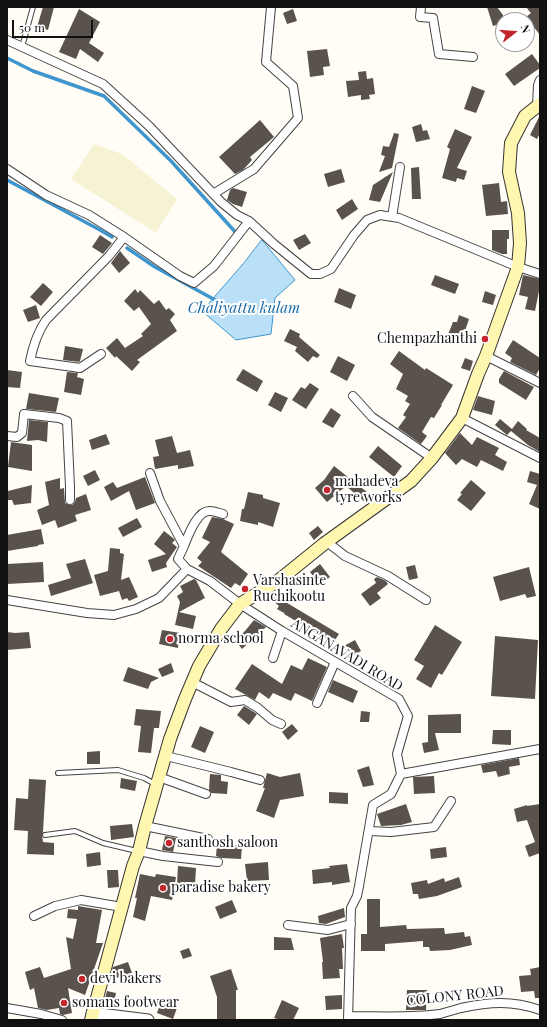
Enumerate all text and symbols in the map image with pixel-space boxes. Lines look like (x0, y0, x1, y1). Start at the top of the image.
scale bar (14, 12, 95, 38)
north arrow (495, 12, 535, 52)
text: 50 m (19, 19, 45, 35)
text: N (518, 23, 534, 35)
water label: Chaliyattu kulam (188, 299, 300, 317)
place label: Chempazhanthi (377, 331, 477, 347)
marker: Chempazhanthi (480, 334, 490, 344)
place label: mahadeva tyre works (335, 474, 402, 506)
marker: mahadeva tyre works (322, 485, 332, 495)
place label: Varshasinte Ruchikootu (253, 573, 326, 606)
marker: Varshasinte Ruchikootu (240, 584, 250, 594)
street label: ANGANAVADI ROAD (288, 615, 406, 695)
place label: norma school (178, 631, 264, 647)
marker: norma school (165, 634, 175, 644)
place label: santhosh saloon (177, 835, 278, 851)
marker: santhosh saloon (164, 838, 174, 848)
place label: paradise bakery (171, 880, 271, 896)
marker: paradise bakery (158, 883, 168, 893)
place label: devi bakers (90, 971, 161, 987)
marker: devi bakers (77, 974, 87, 984)
street label: COLONY ROAD (405, 983, 505, 1009)
place label: somans footwear (72, 995, 179, 1011)
marker: somans footwear (59, 998, 69, 1008)

